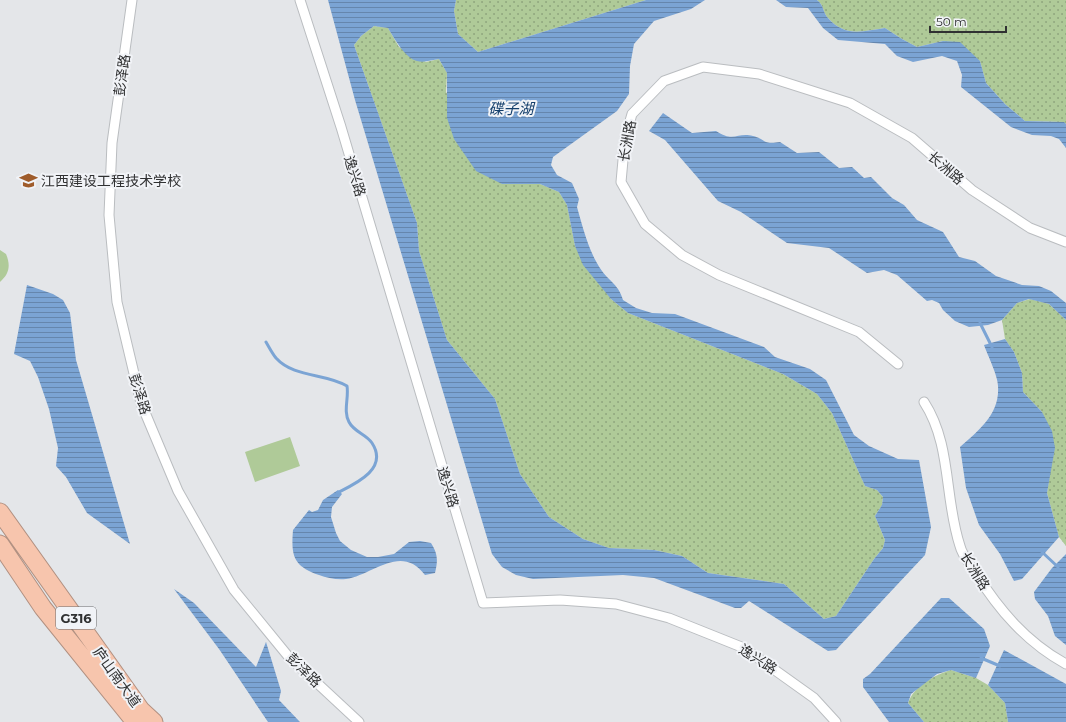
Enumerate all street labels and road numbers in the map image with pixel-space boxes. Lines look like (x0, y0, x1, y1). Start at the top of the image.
street label: 彭泽路 (110, 53, 134, 97)
street label: 长洲路 (614, 119, 640, 163)
street label: 长洲路 (924, 147, 968, 189)
street label: 逸兴路 (340, 153, 370, 199)
street label: 彭泽路 (125, 371, 155, 417)
street label: 逸兴路 (433, 464, 463, 510)
street label: 长洲路 (956, 548, 994, 594)
road number: G316 (56, 607, 96, 629)
street label: 逸兴路 (735, 640, 781, 678)
street label: 庐山南大道 (89, 643, 145, 711)
street label: 彭泽路 (283, 649, 325, 691)

